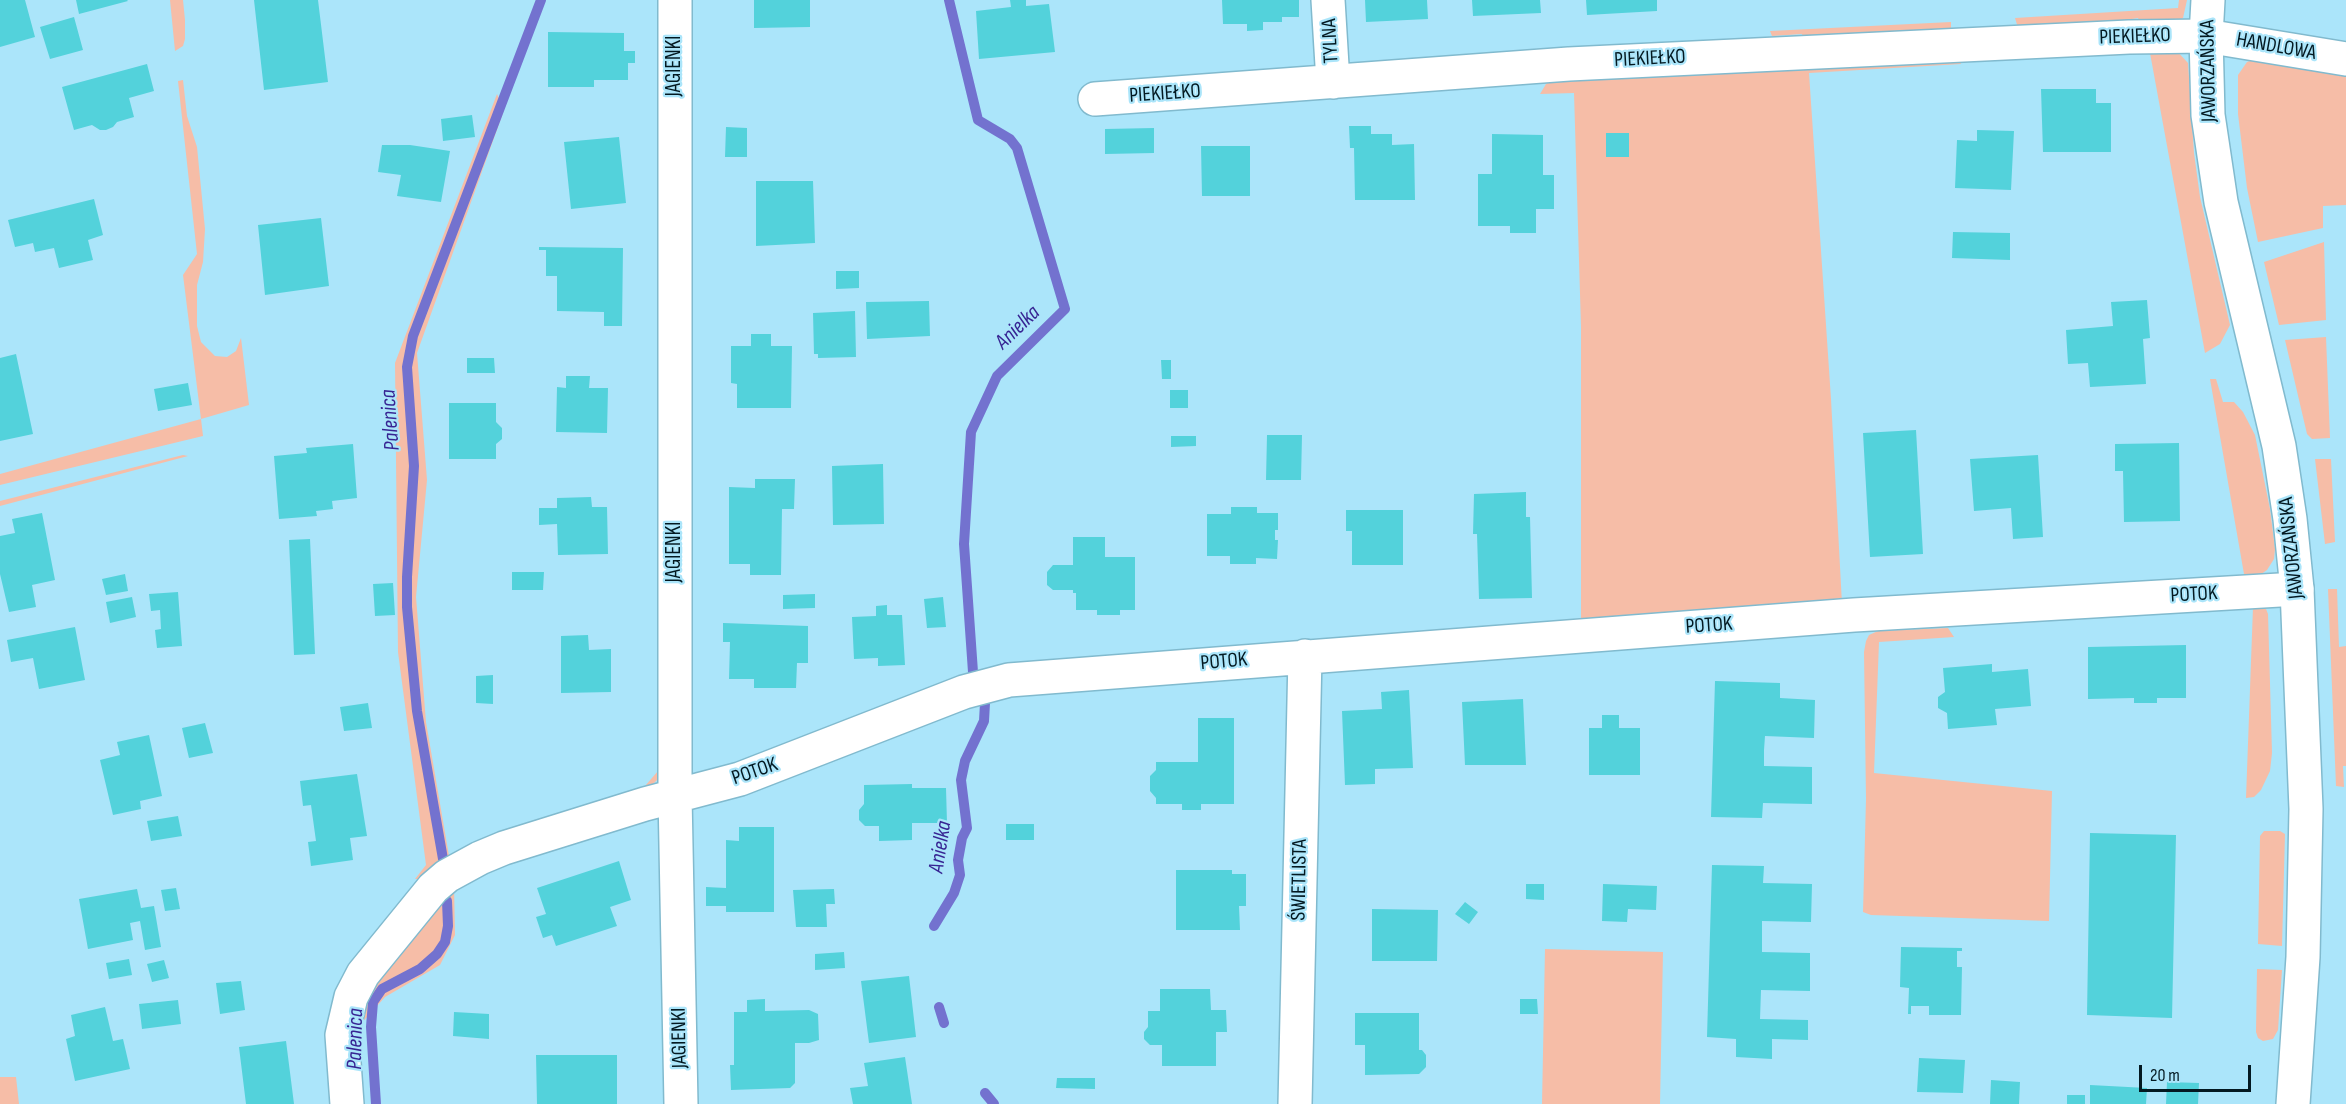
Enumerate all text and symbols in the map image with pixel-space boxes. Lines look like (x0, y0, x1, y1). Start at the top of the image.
street label: TYLNA (1317, 18, 1345, 64)
street label: JAWORZAŃSKA (2196, 20, 2222, 122)
street label: PIEKIEŁKO (2099, 23, 2171, 51)
street label: HANDLOWA (2234, 28, 2318, 66)
street label: JAGIENKI (662, 36, 688, 96)
street label: PIEKIEŁKO (1614, 45, 1686, 73)
street label: PIEKIEŁKO (1129, 79, 1201, 109)
water label: Anielka (990, 300, 1046, 356)
water label: Palenica (376, 388, 406, 452)
street label: JAWORZAŃSKA (2274, 496, 2310, 600)
street label: JAGIENKI (662, 522, 688, 582)
street label: POTOK (2170, 581, 2218, 609)
street label: POTOK (1685, 612, 1733, 640)
street label: POTOK (1200, 647, 1248, 677)
street label: POTOK (729, 752, 781, 792)
water label: Anielka (924, 819, 958, 875)
street label: ŚWIETLISTA (1287, 839, 1313, 921)
street label: JAGIENKI (667, 1007, 693, 1069)
water label: Palenica (342, 1008, 370, 1070)
scale bar (2142, 1053, 2254, 1091)
text: 20 m (2150, 1065, 2180, 1086)

